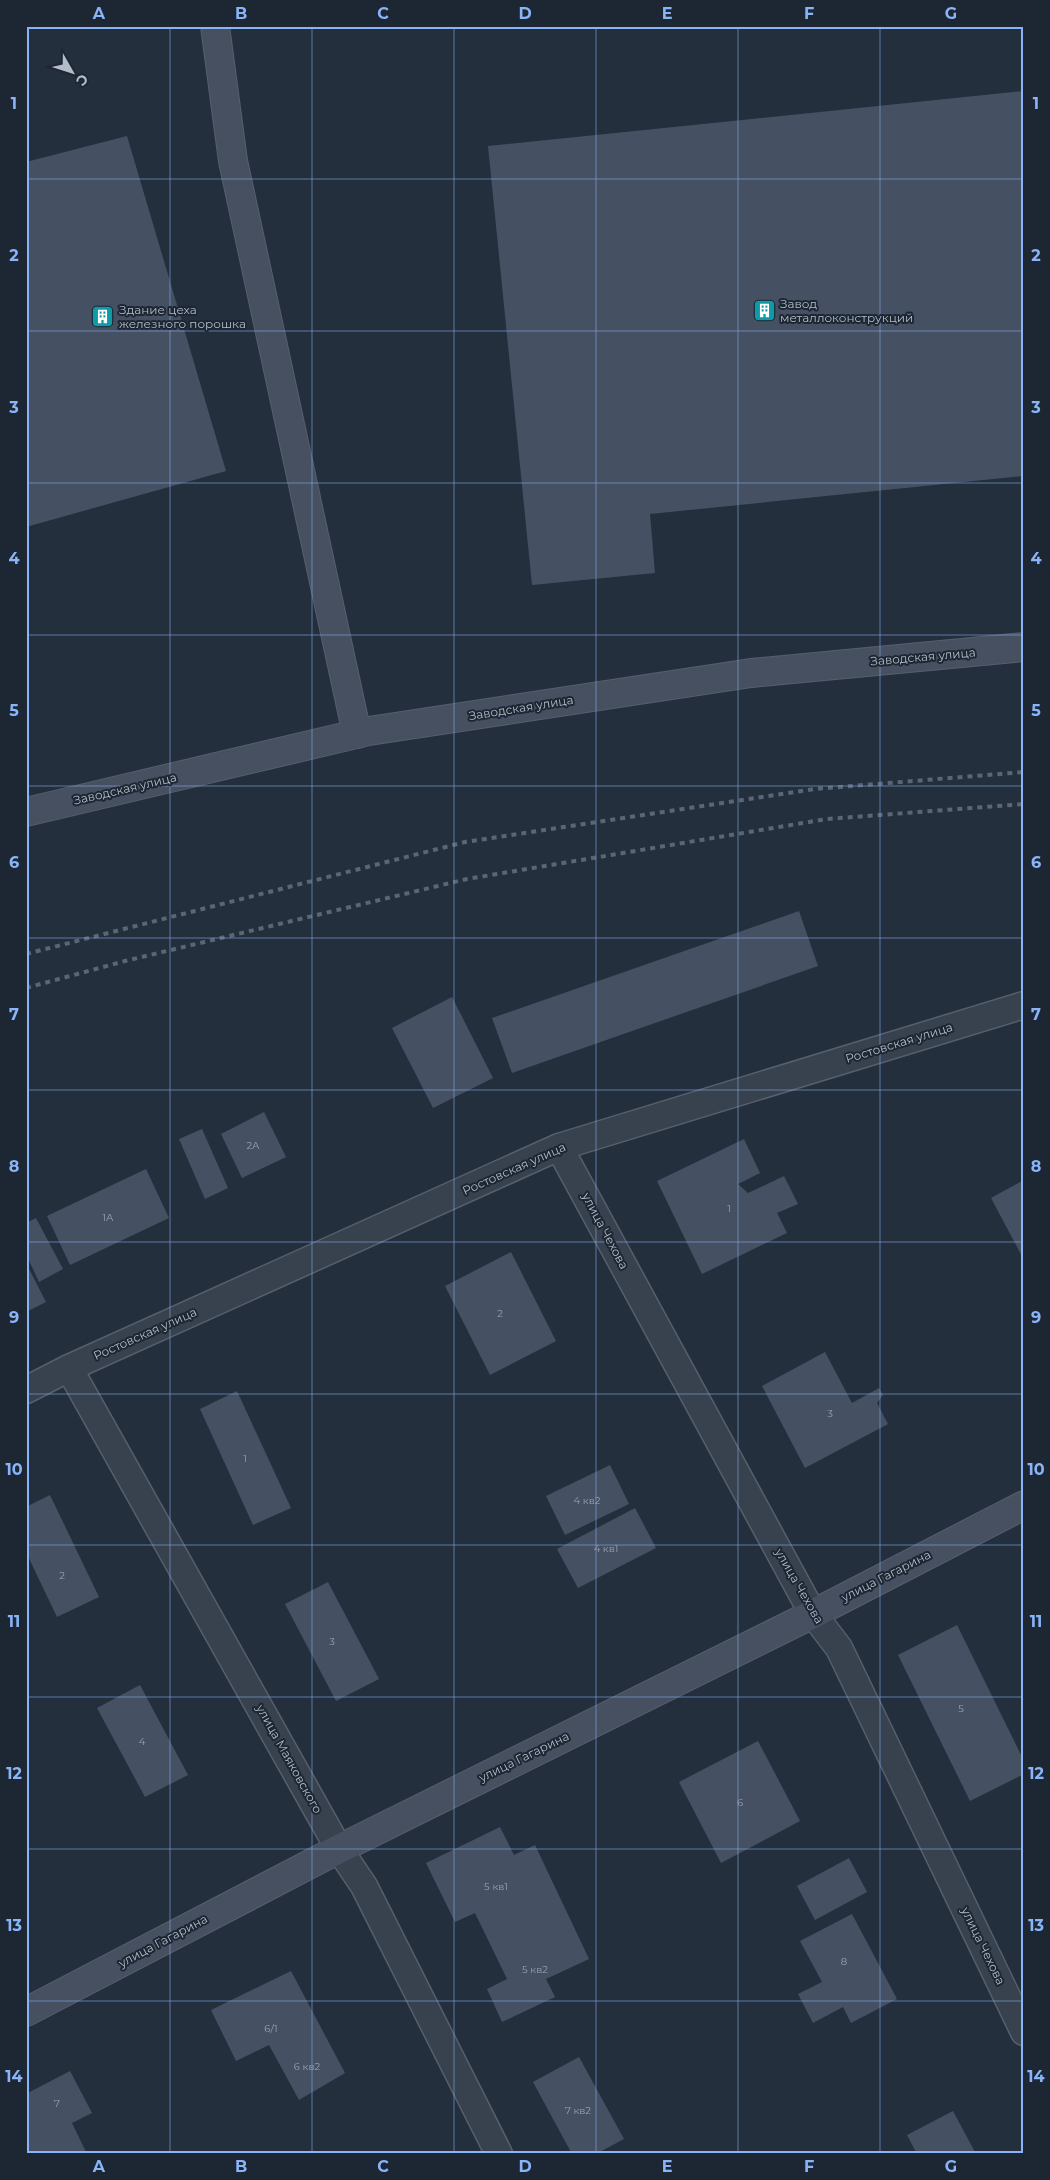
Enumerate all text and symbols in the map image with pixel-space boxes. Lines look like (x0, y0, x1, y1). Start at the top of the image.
text: A (92, 4, 106, 23)
text: B (235, 4, 247, 23)
text: C (377, 4, 389, 23)
text: D (518, 4, 532, 23)
text: E (662, 4, 672, 23)
text: F (804, 4, 814, 23)
text: G (945, 4, 957, 23)
north arrow (48, 48, 98, 98)
text: С (72, 71, 92, 90)
text: 1 (11, 94, 17, 113)
text: 1 (1033, 94, 1039, 113)
text: 2 (9, 246, 19, 265)
text: 2 (1031, 246, 1041, 265)
place label: Завод металлоконструкций (780, 296, 913, 325)
building icon: Завод металлоконструкций (752, 299, 776, 323)
place label: Здание цеха железного порошка (119, 302, 246, 331)
building icon: Здание цеха железного порошка (91, 305, 115, 329)
text: 3 (8, 398, 19, 417)
text: 3 (1030, 398, 1041, 417)
text: 4 (8, 549, 20, 568)
text: 4 (1030, 549, 1042, 568)
street label: Заводская улица (870, 644, 976, 669)
street label: Заводская улица (468, 692, 574, 723)
text: 5 (9, 701, 19, 720)
text: 5 (1031, 701, 1041, 720)
street label: Заводская улица (72, 769, 178, 808)
text: 6 (9, 853, 19, 872)
text: 6 (1031, 853, 1041, 872)
text: 7 (9, 1005, 19, 1024)
text: 7 (1031, 1005, 1041, 1024)
street label: Ростовская улица (843, 1019, 954, 1066)
house number: 2А (246, 1139, 260, 1152)
street label: Ростовская улица (460, 1139, 568, 1198)
text: 8 (9, 1157, 19, 1176)
text: 8 (1031, 1157, 1041, 1176)
street label: улица Чехова (579, 1189, 632, 1272)
house number: 1 (727, 1202, 731, 1215)
house number: 1А (102, 1211, 114, 1224)
street label: Ростовская улица (91, 1304, 199, 1363)
house number: 2 (497, 1307, 503, 1320)
text: 9 (9, 1308, 19, 1327)
text: 9 (1031, 1308, 1041, 1327)
house number: 3 (827, 1407, 833, 1420)
house number: 1 (243, 1452, 247, 1465)
text: 10 (5, 1460, 23, 1479)
text: 10 (1027, 1460, 1045, 1479)
house number: 4 кв2 (574, 1494, 601, 1507)
house number: 4 кв1 (594, 1542, 618, 1555)
street label: улица Чехова (771, 1545, 827, 1626)
street label: улица Гагарина (838, 1547, 933, 1605)
house number: 2 (59, 1569, 65, 1582)
text: 11 (8, 1612, 20, 1631)
text: 11 (1030, 1612, 1042, 1631)
house number: 3 (329, 1635, 335, 1648)
street label: улица Маяковского (253, 1701, 326, 1816)
house number: 5 (958, 1702, 964, 1715)
street label: улица Гагарина (475, 1728, 571, 1785)
house number: 4 (139, 1735, 146, 1748)
text: 12 (6, 1764, 22, 1783)
text: 12 (1028, 1764, 1044, 1783)
house number: 6 (737, 1796, 743, 1809)
house number: 5 кв1 (484, 1880, 508, 1893)
street label: улица Чехова (958, 1904, 1009, 1987)
street label: улица Гагарина (115, 1911, 210, 1971)
text: 13 (6, 1916, 22, 1935)
text: 13 (1028, 1916, 1044, 1935)
house number: 8 (841, 1955, 847, 1968)
house number: 5 кв2 (522, 1963, 548, 1976)
house number: 6/1 (264, 2022, 278, 2035)
house number: 6 кв2 (294, 2060, 320, 2073)
text: 14 (5, 2067, 23, 2086)
text: 14 (1027, 2067, 1045, 2086)
house number: 7 (54, 2097, 60, 2110)
house number: 7 кв2 (565, 2104, 591, 2117)
text: A (92, 2157, 106, 2176)
text: B (235, 2157, 247, 2176)
text: C (377, 2157, 389, 2176)
text: D (518, 2157, 532, 2176)
text: E (662, 2157, 672, 2176)
text: F (804, 2157, 814, 2176)
text: G (945, 2157, 957, 2176)

